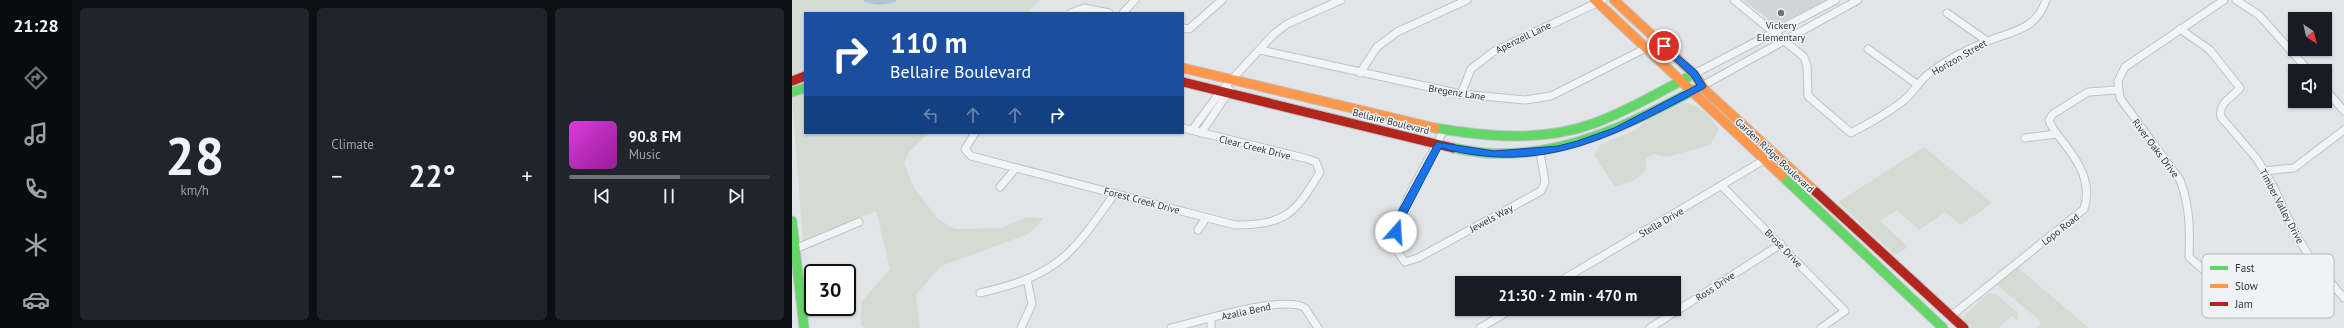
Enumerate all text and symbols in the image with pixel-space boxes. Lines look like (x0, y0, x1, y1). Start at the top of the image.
marker: Vickery Elementary (1776, 8, 1786, 18)
north arrow (2288, 12, 2332, 56)
map controls (2288, 12, 2332, 108)
text: 21:28 (13, 14, 59, 37)
street label: Apenzell Lane (1493, 18, 1553, 56)
place label: Vickery Elementary (1757, 19, 1806, 44)
text: 110 m (890, 24, 967, 61)
icon: right (824, 28, 876, 80)
pin (1647, 29, 1681, 63)
icon: arrive (1653, 35, 1675, 57)
street label: Horizon Street (1929, 36, 1990, 78)
text: Bellaire Boulevard (890, 60, 1031, 83)
icon: directions (22, 64, 50, 92)
button: sound (2288, 64, 2332, 108)
street label: Bregenz Lane (1428, 82, 1486, 103)
icon: left (920, 104, 942, 126)
icon: ahead (962, 104, 984, 126)
icon: ahead (1004, 104, 1026, 126)
icon: right (1046, 104, 1068, 126)
street label: Bellaire Boulevard (1351, 106, 1431, 137)
street label: Garden Ridge Boulevard (1733, 115, 1817, 195)
street label: River Oaks Drive (2129, 116, 2182, 180)
icon: music (22, 120, 50, 148)
text: 28 (165, 122, 224, 189)
text: 90.8 FM (629, 127, 681, 146)
street label: Clear Creek Drive (1218, 132, 1292, 163)
text: Climate (331, 136, 374, 153)
text: Music (629, 146, 661, 163)
text: 22° (408, 156, 456, 195)
text: − (331, 162, 342, 190)
text: + (522, 162, 533, 190)
street label: Timber Valley Drive (2256, 167, 2307, 246)
icon: phone (22, 175, 50, 203)
text: km/h (180, 182, 209, 199)
street label: Forest Creek Drive (1103, 184, 1181, 217)
icon: previous (591, 185, 613, 207)
icon: pause (658, 185, 680, 207)
icon: next (725, 185, 747, 207)
street label: Jewels Way (1466, 201, 1515, 236)
street label: Stella Drive (1637, 204, 1686, 240)
position arrow (1375, 211, 1417, 253)
street label: Lopo Road (2039, 211, 2082, 248)
street label: Brose Drive (1762, 226, 1805, 270)
icon: climate (22, 231, 50, 259)
legend (2202, 254, 2334, 318)
text: Fast (2235, 261, 2255, 275)
speed limit sign: 30 (804, 264, 856, 316)
street label: Ross Drive (1693, 269, 1737, 304)
text: Slow (2235, 279, 2258, 293)
icon: car (22, 286, 50, 314)
text: 21:30 · 2 min · 470 m (1499, 286, 1637, 305)
text: Jam (2234, 297, 2253, 311)
street label: Azalia Bend (1220, 300, 1272, 323)

